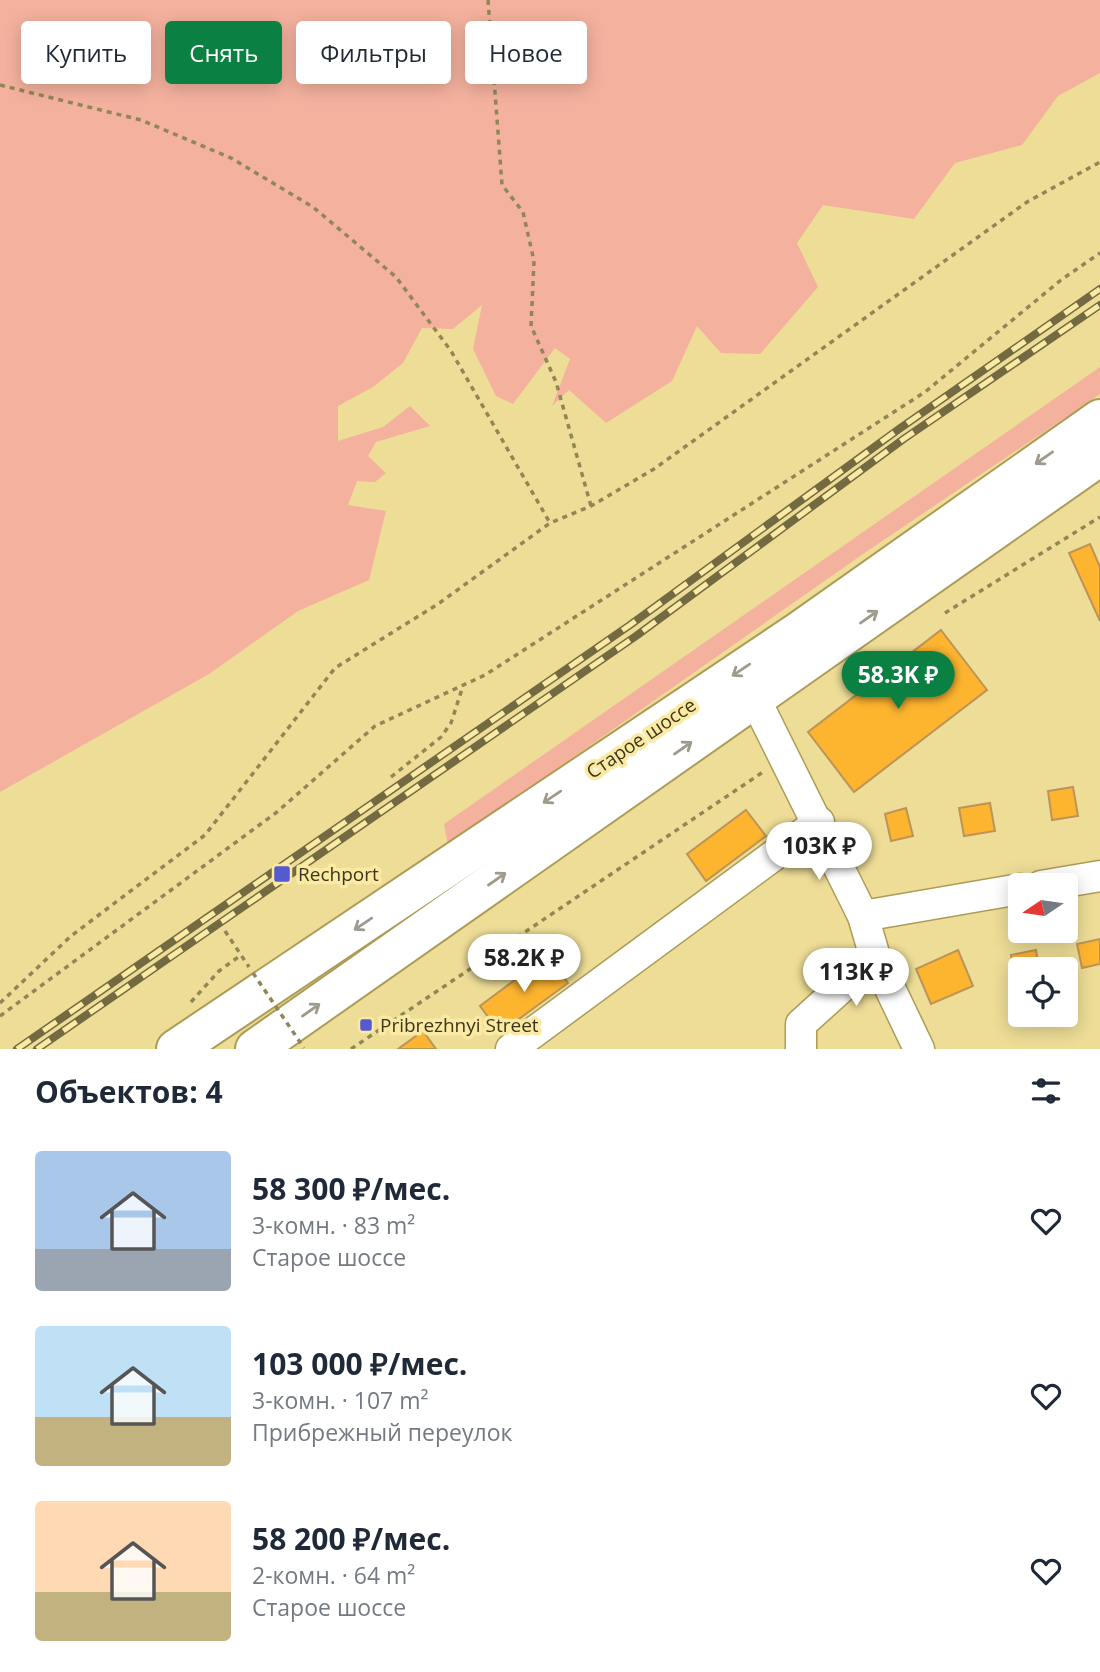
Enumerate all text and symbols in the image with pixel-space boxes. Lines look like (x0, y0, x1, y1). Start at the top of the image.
chip: Купить (21, 21, 151, 84)
chip: Снять (165, 21, 282, 84)
chip: Фильтры (296, 21, 451, 84)
chip: Новое (465, 21, 587, 84)
one-way arrow (1035, 450, 1054, 465)
one-way arrow (859, 610, 878, 624)
pin: 58.3K ₽ (833, 652, 963, 711)
text: 58.3K ₽ (858, 658, 938, 690)
one-way arrow (732, 663, 751, 678)
street label: Старое шоссе (581, 692, 701, 784)
one-way arrow (673, 741, 692, 755)
one-way arrow (543, 790, 562, 804)
pin: 103K ₽ (762, 822, 876, 882)
text: 103K ₽ (782, 829, 856, 861)
place label: Rechport (298, 861, 379, 887)
marker: Rechport (272, 864, 292, 884)
one-way arrow (487, 872, 506, 886)
north arrow (1008, 873, 1078, 943)
map controls (1008, 873, 1078, 1027)
one-way arrow (354, 917, 373, 931)
pin: 58.2K ₽ (459, 934, 589, 994)
text: 58.2K ₽ (484, 941, 564, 973)
pin: 113K ₽ (799, 948, 913, 1008)
text: 113K ₽ (819, 955, 893, 987)
button: locate (1008, 957, 1078, 1027)
one-way arrow (301, 1003, 320, 1017)
place label: Pribrezhnyi Street (380, 1012, 539, 1038)
marker: Pribrezhnyi Street (358, 1017, 374, 1033)
text: Объектов: 4 (35, 1071, 223, 1112)
icon: filters (1027, 1072, 1065, 1110)
text: 58 300 ₽/мес. (252, 1168, 450, 1209)
icon: home (91, 1179, 175, 1263)
icon: heart (1027, 1202, 1065, 1240)
text: 3-комн. · 83 m² (252, 1209, 415, 1241)
text: Старое шоссе (252, 1241, 406, 1273)
text: 103 000 ₽/мес. (252, 1343, 467, 1384)
icon: home (91, 1354, 175, 1438)
icon: heart (1027, 1377, 1065, 1415)
text: 3-комн. · 107 m² (252, 1384, 428, 1416)
text: Прибрежный переулок (252, 1416, 512, 1448)
text: 58 200 ₽/мес. (252, 1518, 450, 1559)
icon: home (91, 1529, 175, 1613)
icon: heart (1027, 1552, 1065, 1590)
text: 2-комн. · 64 m² (252, 1559, 415, 1591)
text: Старое шоссе (252, 1591, 406, 1623)

